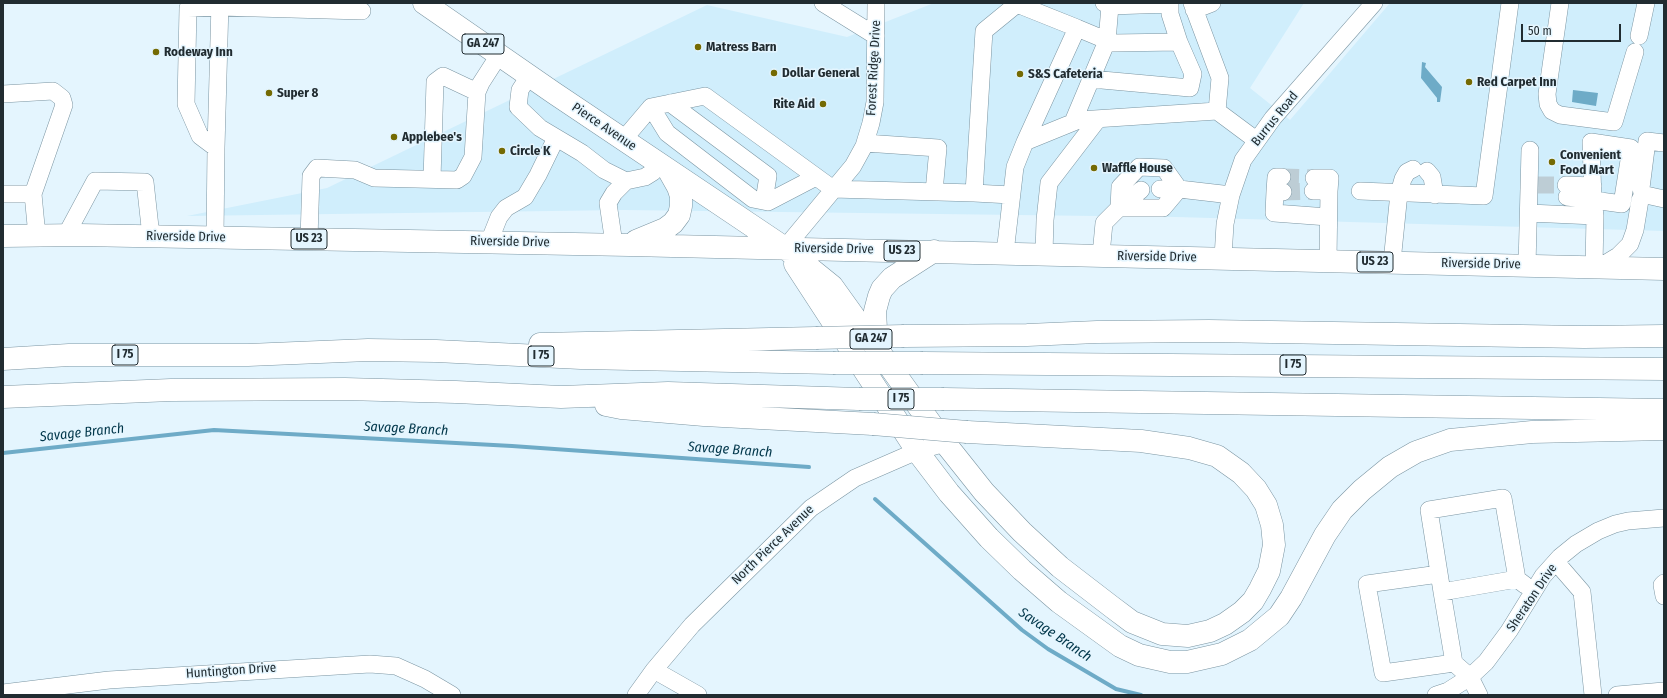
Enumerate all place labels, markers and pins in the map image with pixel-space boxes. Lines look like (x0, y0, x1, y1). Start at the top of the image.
place label: Matress Barn (706, 39, 777, 55)
marker: Matress Barn (693, 42, 703, 52)
place label: Rodeway Inn (164, 44, 233, 60)
marker: Rodeway Inn (151, 47, 161, 57)
place label: Dollar General (782, 65, 860, 81)
place label: S&S Cafeteria (1028, 66, 1103, 82)
marker: Dollar General (769, 68, 779, 78)
marker: S&S Cafeteria (1015, 69, 1025, 79)
place label: Red Carpet Inn (1477, 74, 1556, 90)
marker: Red Carpet Inn (1464, 77, 1474, 87)
place label: Super 8 (277, 85, 318, 101)
marker: Super 8 (264, 88, 274, 98)
place label: Rite Aid (773, 96, 815, 112)
marker: Rite Aid (818, 99, 828, 109)
place label: Applebee's (402, 129, 462, 145)
marker: Applebee's (389, 132, 399, 142)
place label: Circle K (510, 143, 551, 159)
marker: Circle K (497, 146, 507, 156)
place label: Convenient Food Mart (1560, 147, 1621, 178)
marker: Convenient Food Mart (1547, 157, 1557, 167)
place label: Waffle House (1102, 160, 1173, 176)
marker: Waffle House (1089, 163, 1099, 173)

